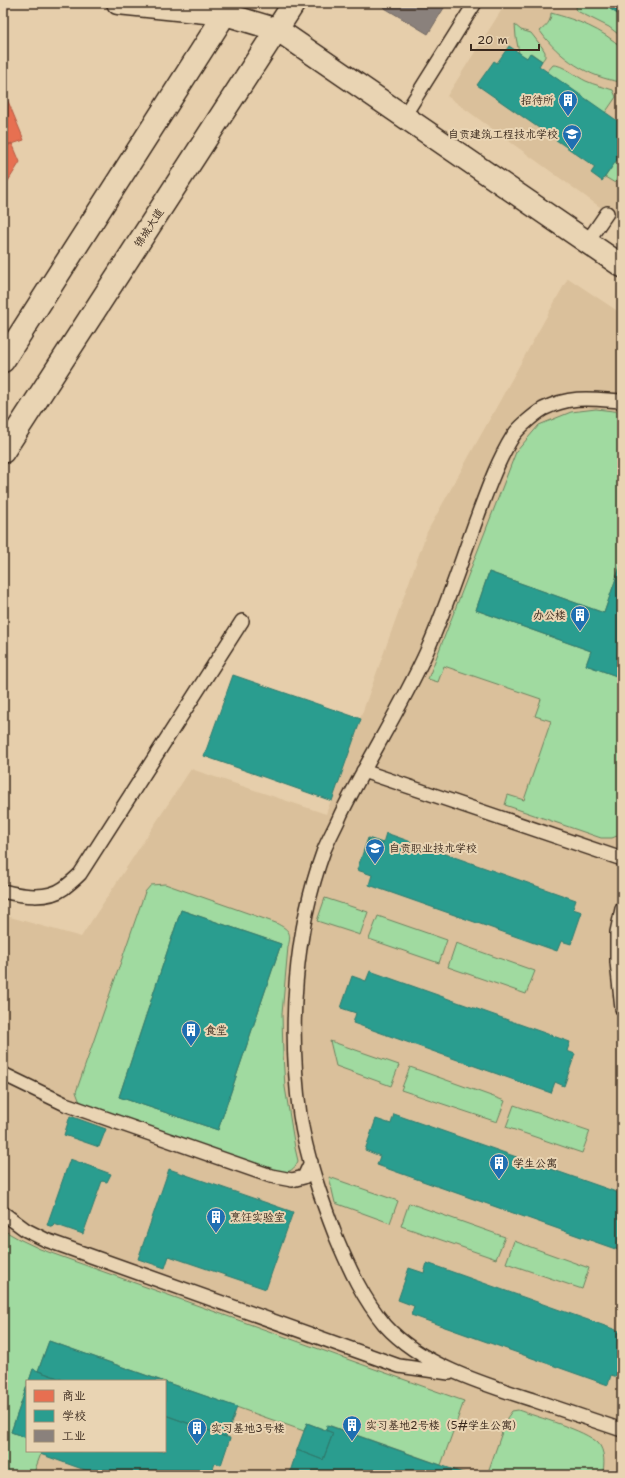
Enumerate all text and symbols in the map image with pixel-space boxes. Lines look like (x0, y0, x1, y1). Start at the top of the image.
scale bar (471, 26, 539, 52)
text: 20 m (477, 32, 508, 48)
building icon: 招待所 (557, 89, 579, 117)
place label: 招待所 (521, 93, 554, 108)
school or university icon: 自贡建筑工程技术学校 (561, 123, 583, 151)
place label: 自贡建筑工程技术学校 (448, 127, 558, 142)
street label: 锦城大道 (131, 205, 167, 251)
building icon: 办公楼 (569, 604, 591, 632)
place label: 办公楼 (533, 608, 566, 623)
school or university icon: 自贡职业技术学校 (364, 837, 386, 865)
place label: 自贡职业技术学校 (389, 841, 477, 856)
building icon: 食堂 (180, 1019, 202, 1047)
place label: 食堂 (205, 1023, 227, 1038)
building icon: 学生公寓 (488, 1152, 510, 1180)
place label: 学生公寓 (513, 1156, 557, 1171)
building icon: 烹饪实验室 (205, 1206, 227, 1234)
place label: 烹饪实验室 (230, 1210, 285, 1225)
legend (26, 1380, 166, 1452)
text: 商业 (62, 1388, 86, 1404)
text: 学校 (62, 1408, 86, 1424)
building icon: 实习基地2号楼（5#学生公寓） (341, 1414, 363, 1442)
building icon: 实习基地3号楼 (186, 1417, 208, 1445)
place label: 实习基地2号楼（5#学生公寓） (366, 1418, 523, 1433)
place label: 实习基地3号楼 (211, 1421, 285, 1436)
text: 工业 (62, 1428, 86, 1444)

